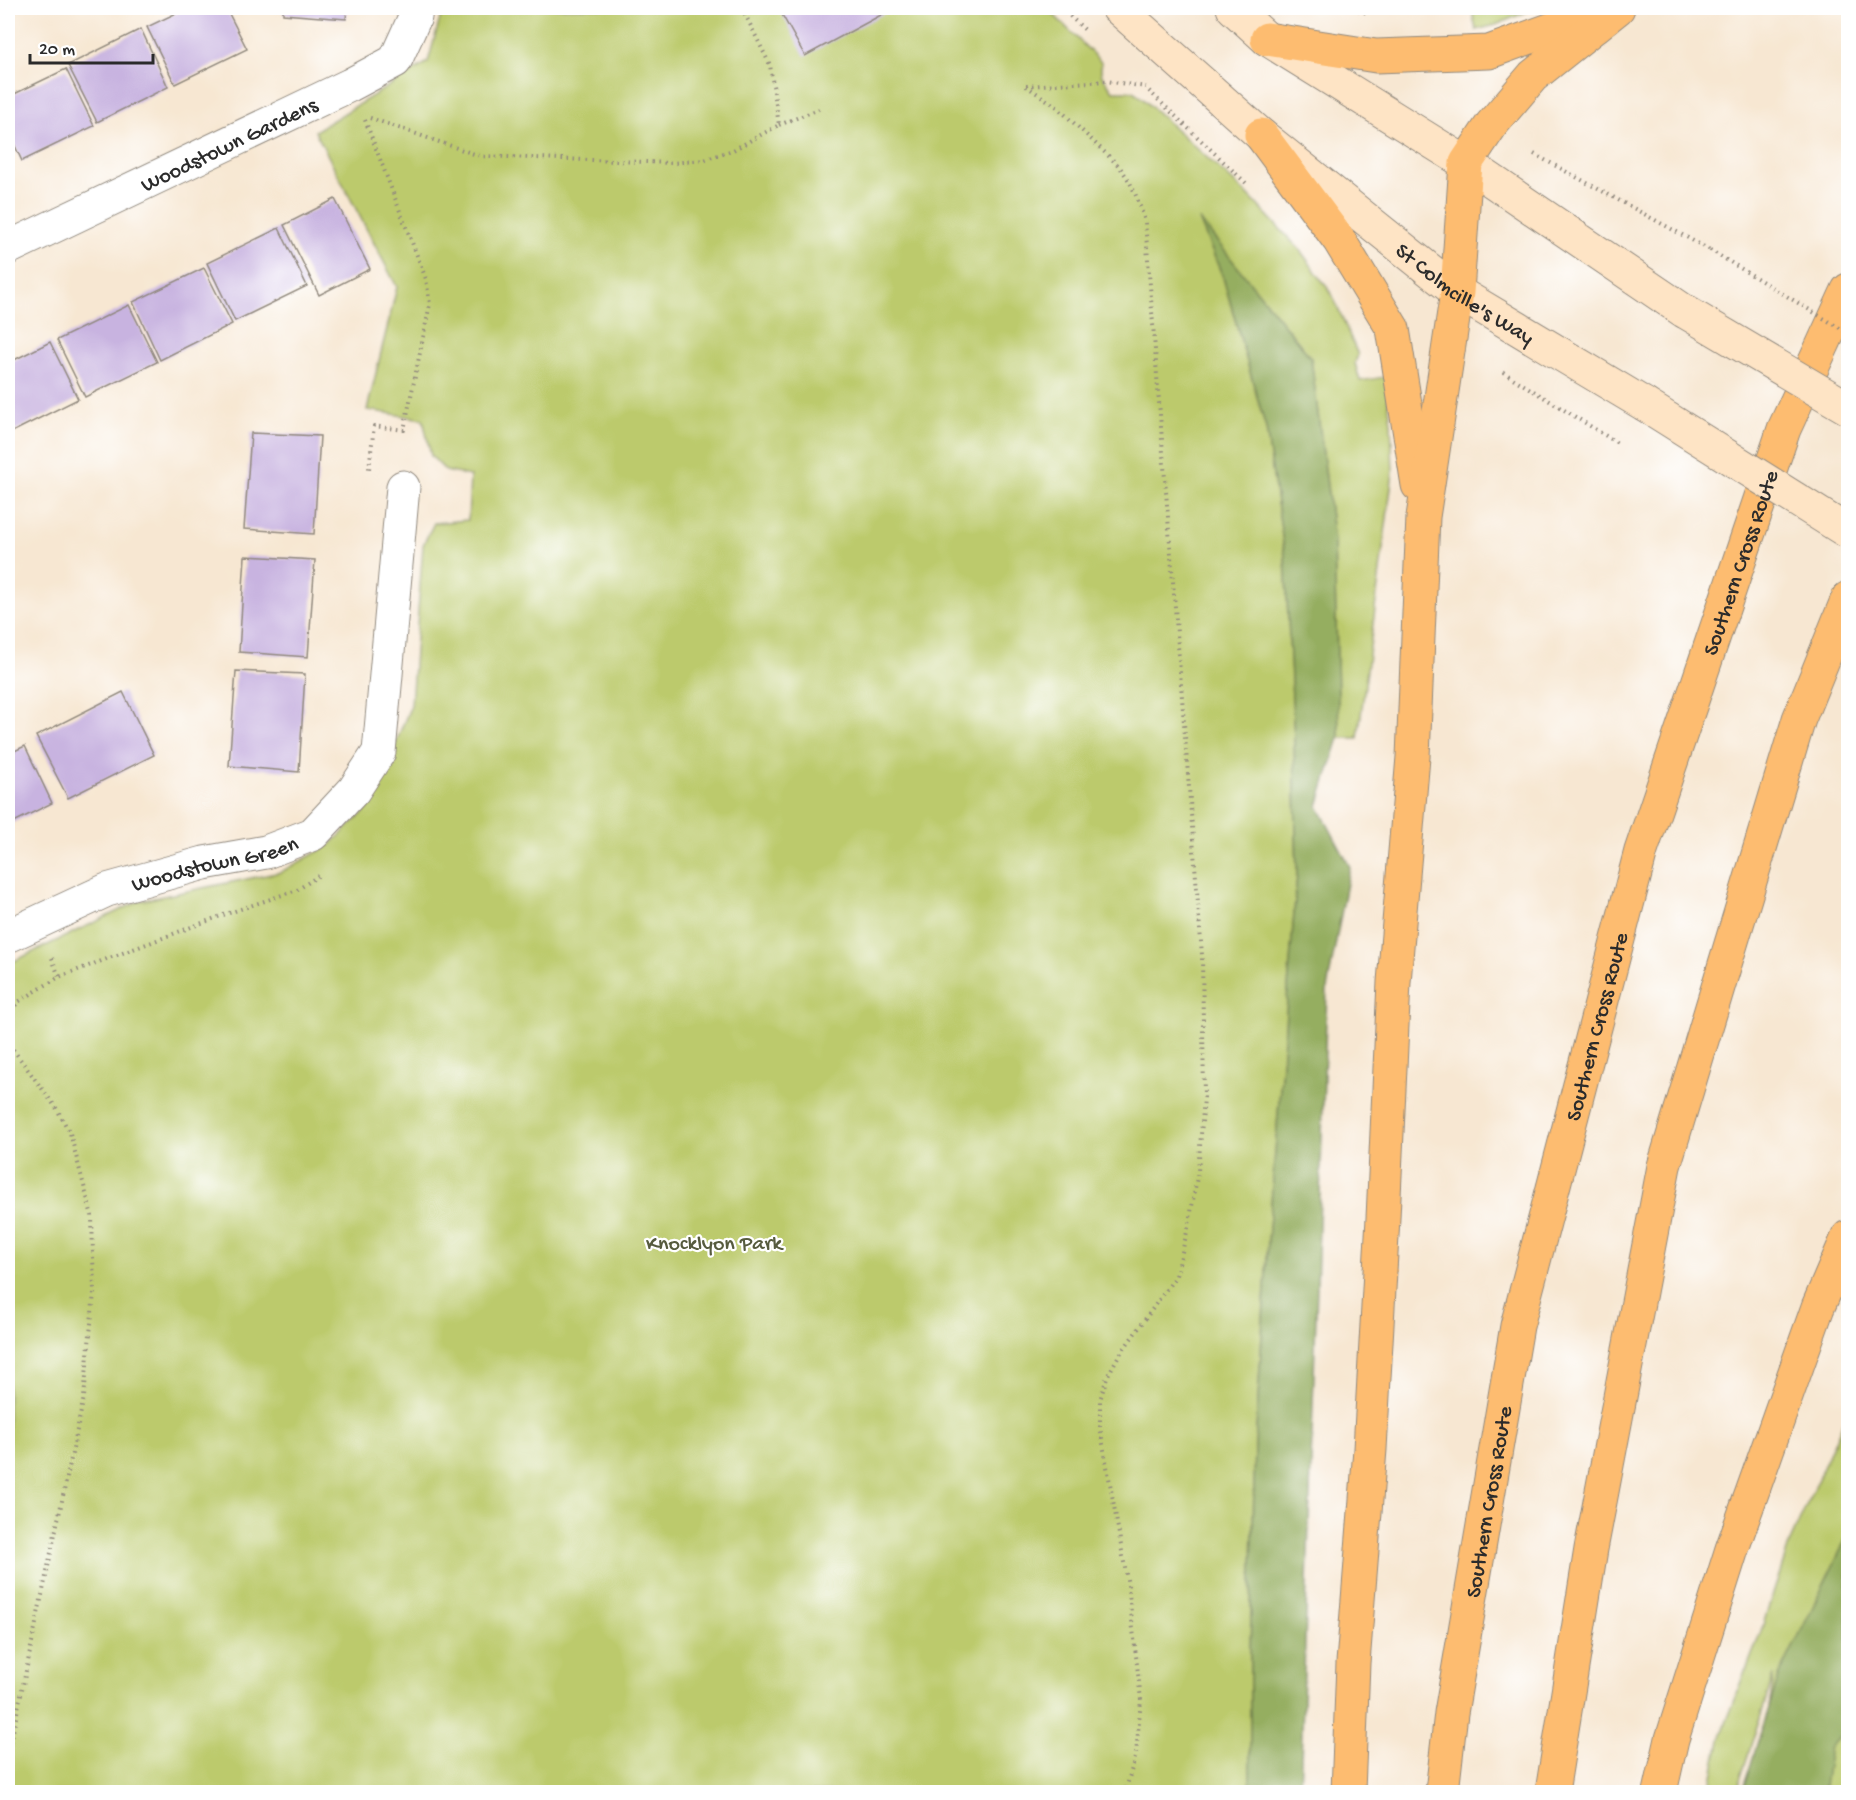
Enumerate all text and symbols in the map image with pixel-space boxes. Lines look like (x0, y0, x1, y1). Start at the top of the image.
scale bar (30, 27, 153, 65)
text: 20 m (39, 40, 75, 61)
street label: Woodstown Gardens (138, 93, 323, 200)
street label: St Colmcille's Way (1389, 239, 1538, 352)
street label: Southern Cross Route (1699, 467, 1786, 659)
street label: Woodstown Green (129, 832, 303, 900)
street label: Southern Cross Route (1562, 929, 1636, 1124)
park label: Knocklyon Park (646, 1232, 784, 1258)
street label: Southern Cross Route (1462, 1404, 1520, 1600)

